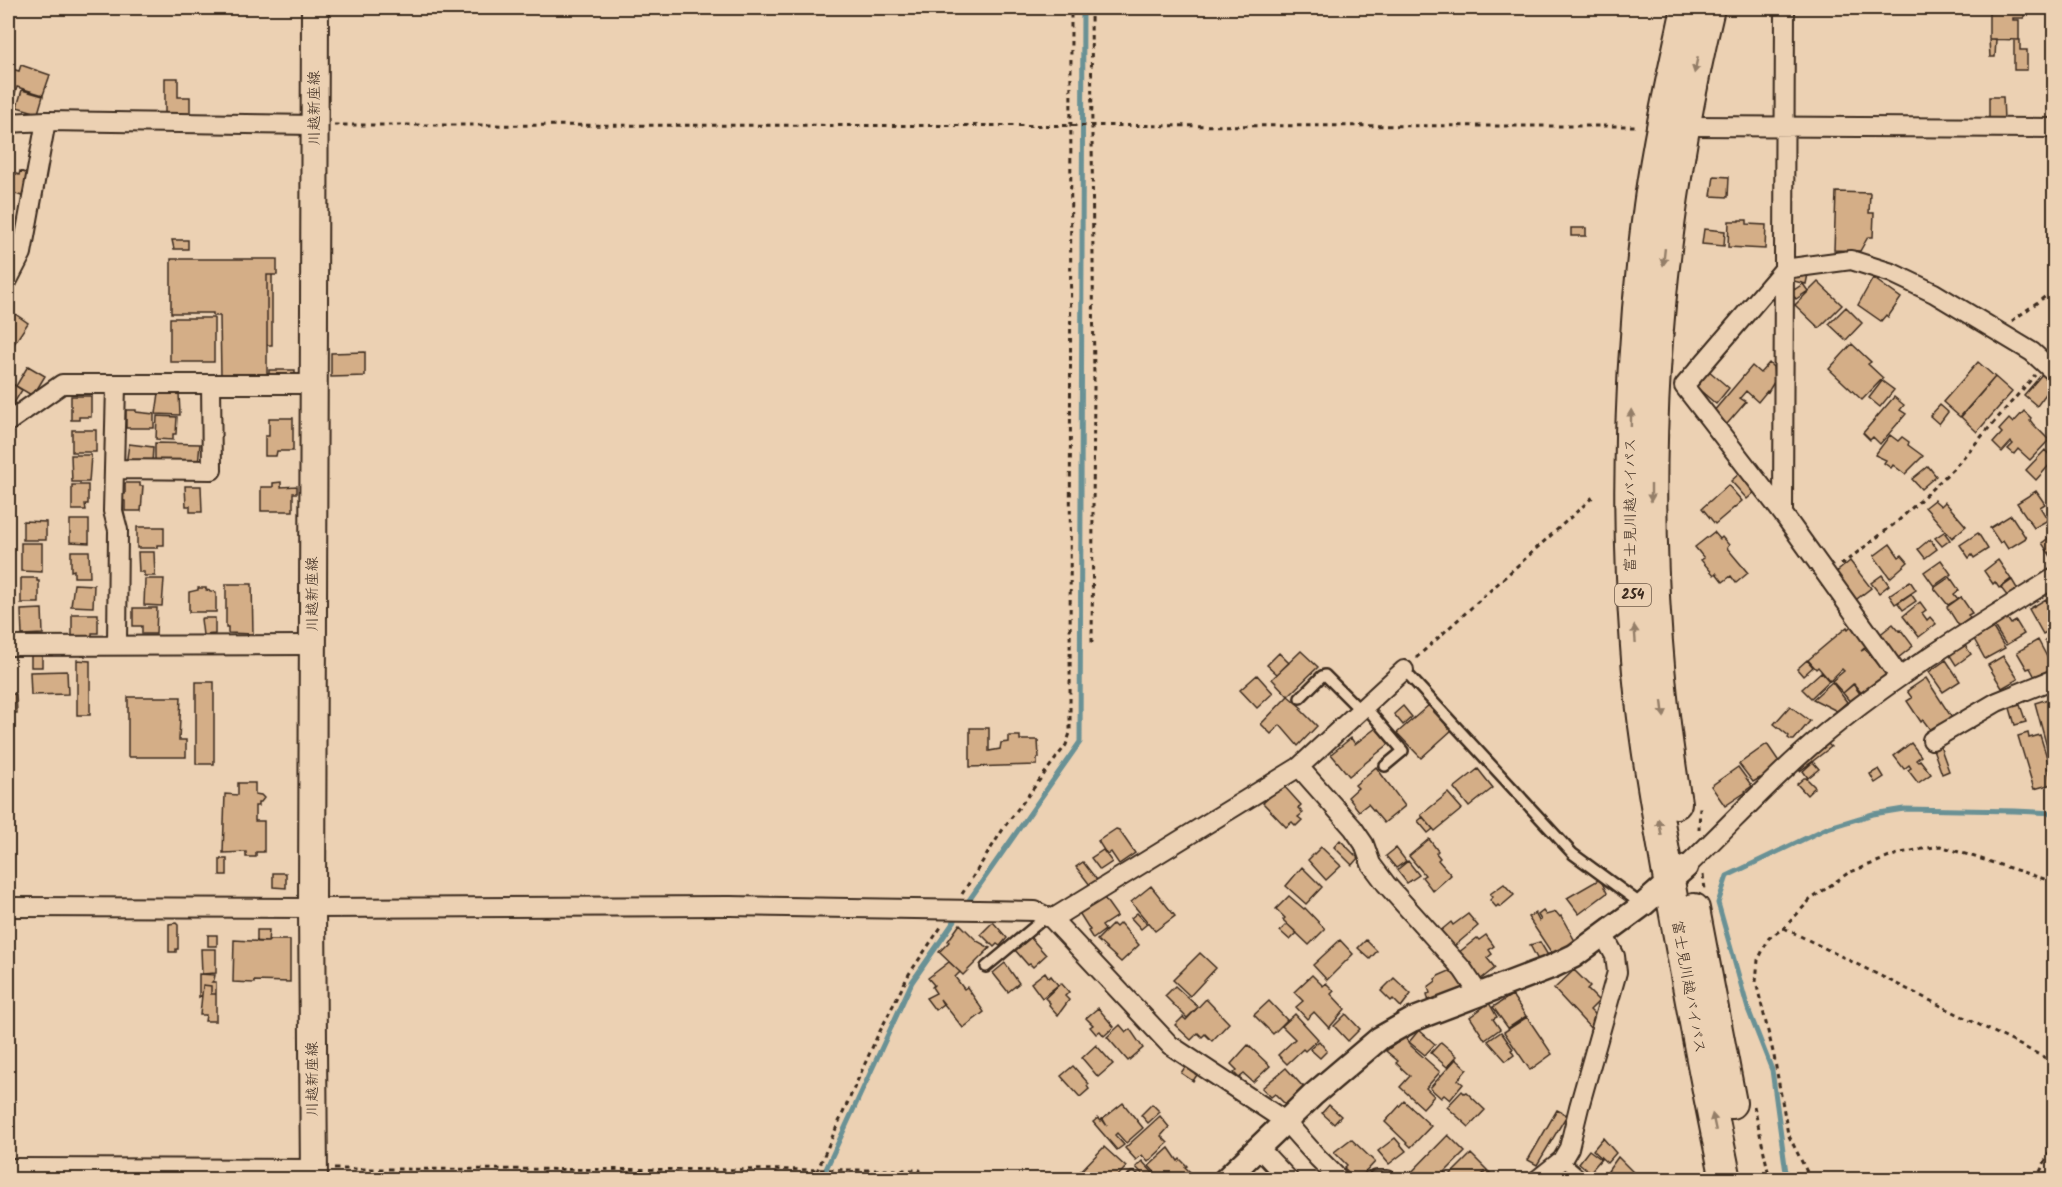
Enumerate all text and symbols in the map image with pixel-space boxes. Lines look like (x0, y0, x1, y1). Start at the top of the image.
one-way arrow (1691, 55, 1701, 74)
street label: 川越新座線 (303, 70, 327, 146)
one-way arrow (1659, 248, 1669, 267)
one-way arrow (1626, 409, 1636, 428)
street label: 富士見川越バイパス (1619, 438, 1643, 572)
one-way arrow (1646, 484, 1656, 503)
street label: 川越新座線 (301, 556, 325, 632)
road number: 254 (1615, 584, 1651, 606)
one-way arrow (1630, 624, 1640, 643)
one-way arrow (1659, 700, 1668, 719)
one-way arrow (1655, 818, 1664, 837)
street label: 富士見川越バイパス (1664, 919, 1712, 1055)
street label: 川越新座線 (301, 1041, 325, 1117)
one-way arrow (1709, 1112, 1718, 1131)

